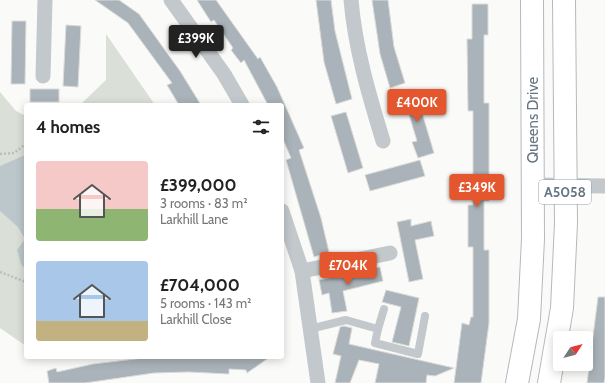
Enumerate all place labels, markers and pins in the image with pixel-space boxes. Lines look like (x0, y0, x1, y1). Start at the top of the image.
pin: £399K (168, 25, 224, 59)
pin: £400K (389, 89, 445, 123)
pin: £349K (449, 174, 505, 208)
pin: £704K (320, 252, 376, 286)

